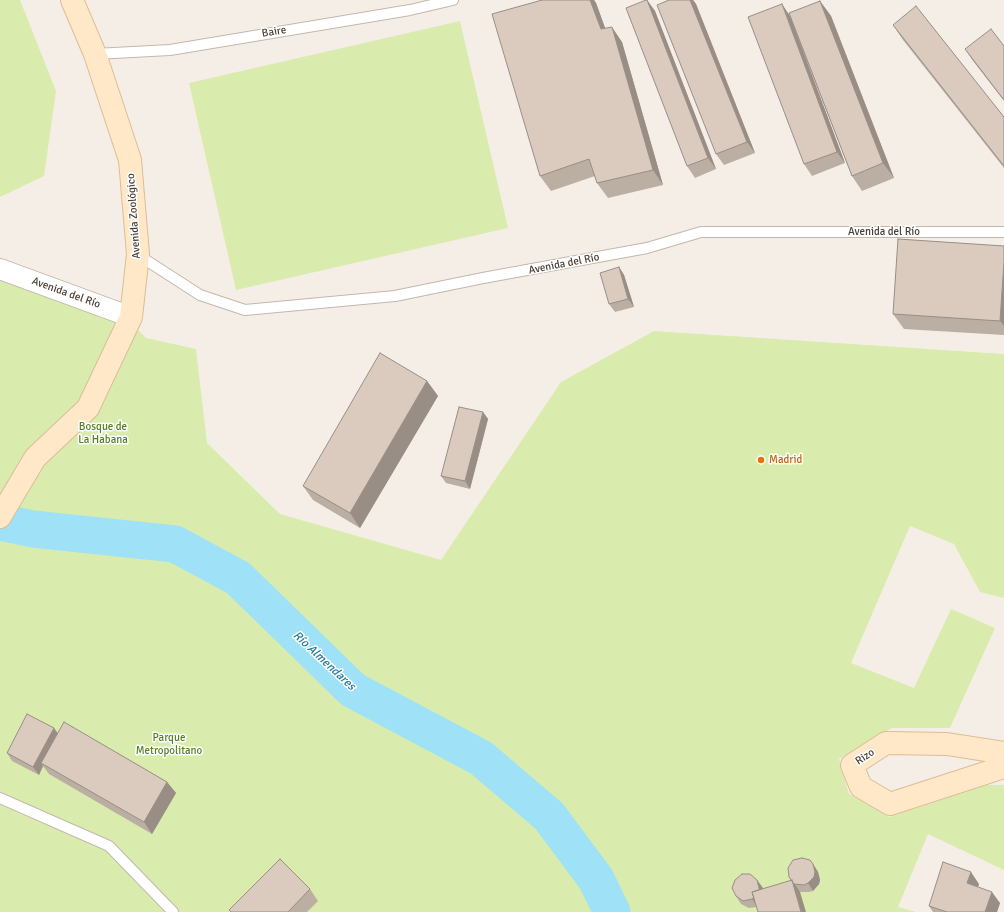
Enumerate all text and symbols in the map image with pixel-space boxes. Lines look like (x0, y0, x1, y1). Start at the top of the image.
street label: Baire (261, 24, 287, 40)
street label: Avenida Zoológico (124, 173, 144, 259)
street label: Avenida del Río (848, 225, 920, 239)
street label: Avenida del Río (527, 251, 601, 277)
street label: Avenida del Río (30, 274, 102, 312)
park label: Bosque de La Habana (78, 420, 128, 446)
place label: Madrid (769, 453, 802, 467)
marker: Madrid (756, 455, 766, 465)
water label: Río Almendares (290, 628, 358, 694)
park label: Parque Metropolitano (136, 731, 202, 757)
street label: Rizo (853, 746, 877, 768)

